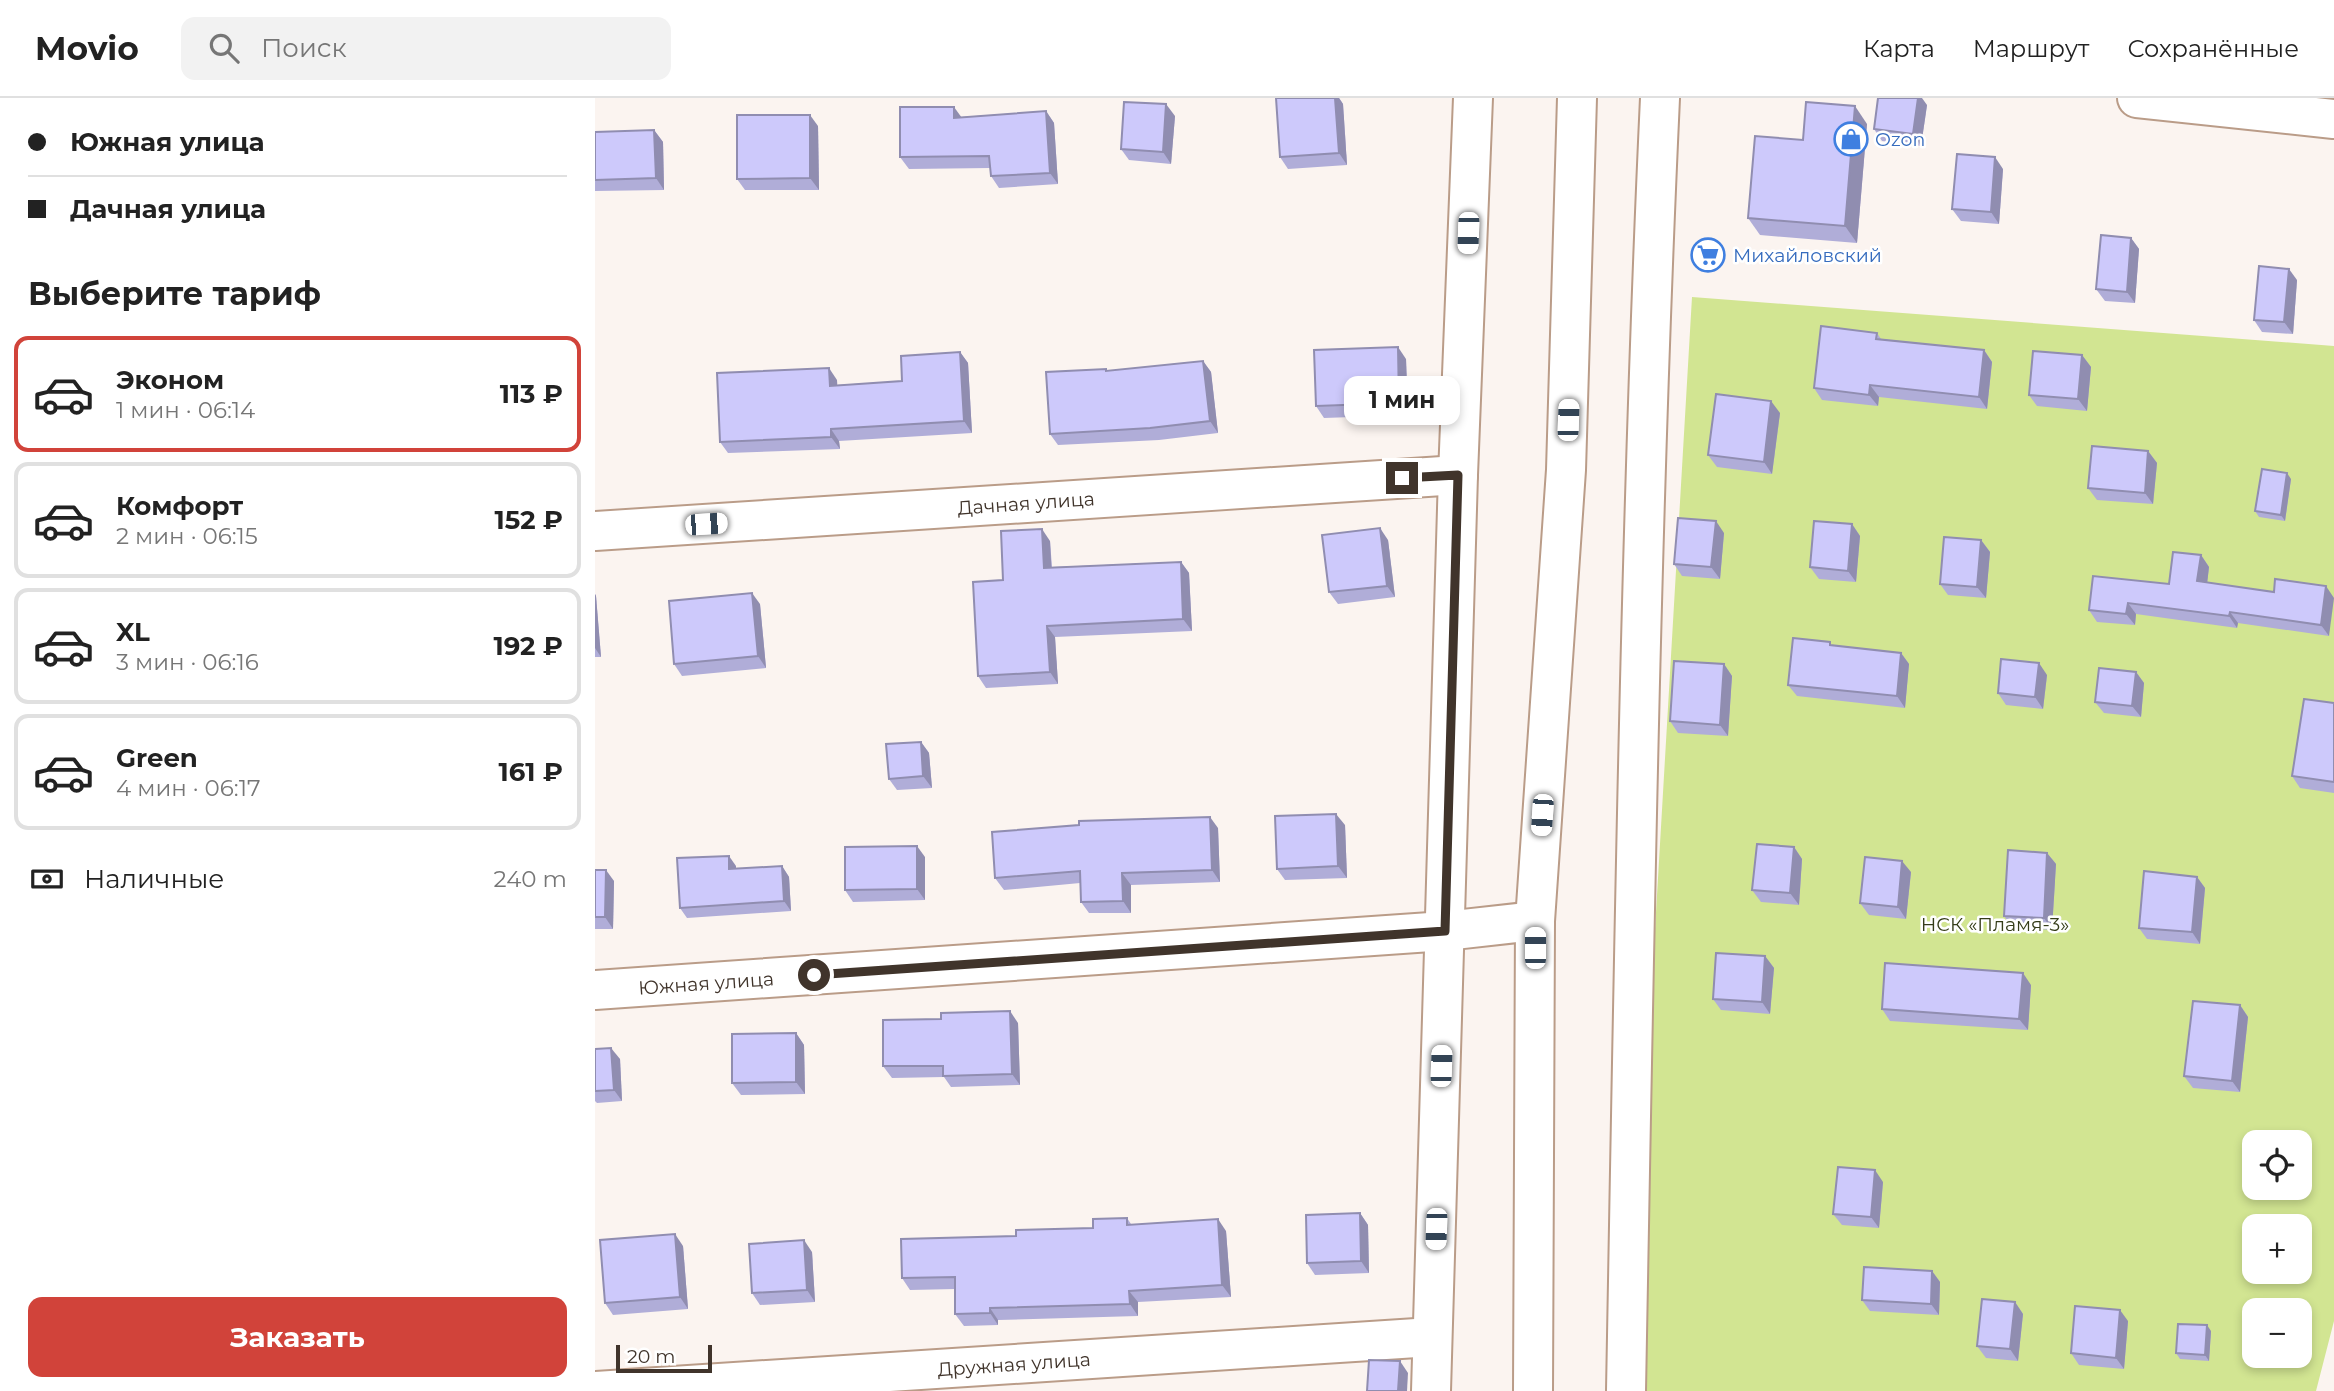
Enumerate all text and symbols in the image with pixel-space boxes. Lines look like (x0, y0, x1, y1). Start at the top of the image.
search box (181, 17, 671, 80)
text: Movio (35, 28, 139, 68)
icon: search (205, 29, 243, 67)
text: Поиск (261, 32, 347, 64)
text: Карта (1863, 34, 1935, 63)
text: Маршрут (1973, 34, 2089, 63)
text: Сохранённые (2127, 34, 2299, 63)
shop icon: Ozon (1832, 120, 1870, 158)
text: Южная улица (70, 126, 264, 158)
place label: Ozon (1875, 128, 1925, 151)
text: Дачная улица (70, 193, 266, 225)
car (1457, 212, 1480, 254)
supermarket icon: Михайловский (1689, 236, 1727, 274)
place label: Михайловский (1733, 244, 1882, 267)
text: Выберите тариф (28, 274, 321, 313)
icon: car (32, 363, 95, 426)
text: Эконом (116, 364, 224, 396)
callout: 1 мин (1344, 376, 1460, 426)
text: 113 ₽ (500, 378, 563, 410)
text: 1 мин (1369, 386, 1435, 414)
text: 1 мин · 06:14 (116, 396, 255, 424)
car (1557, 399, 1580, 441)
route end (1386, 462, 1418, 494)
street label: Дачная улица (957, 487, 1095, 520)
icon: car (32, 489, 95, 552)
text: Комфорт (116, 490, 243, 522)
text: 152 ₽ (495, 504, 563, 536)
car (685, 512, 728, 536)
text: 2 мин · 06:15 (116, 522, 258, 550)
icon: car (32, 615, 95, 678)
text: XL (116, 616, 150, 648)
text: 192 ₽ (493, 630, 563, 662)
text: 3 мин · 06:16 (116, 648, 259, 676)
icon: car (32, 741, 95, 804)
text: Green (116, 742, 198, 774)
text: 161 ₽ (499, 756, 563, 788)
text: 4 мин · 06:17 (116, 774, 261, 802)
car (1531, 793, 1554, 837)
icon: cash (28, 860, 66, 898)
text: Наличные (84, 863, 224, 895)
text: 240 m (494, 865, 567, 893)
park label: НСК «Пламя-3» (1921, 913, 2069, 936)
car (1525, 927, 1546, 969)
route start (798, 959, 830, 991)
street label: Южная улица (637, 967, 775, 1000)
car (1430, 1045, 1453, 1087)
map controls (2242, 1130, 2312, 1368)
button: locate (2242, 1130, 2312, 1200)
car (1425, 1208, 1448, 1250)
button: + (2242, 1214, 2312, 1284)
button: Заказать (28, 1297, 567, 1377)
button: − (2242, 1298, 2312, 1368)
scale bar (616, 1342, 712, 1374)
text: 20 m (627, 1345, 675, 1368)
street label: Дружная улица (937, 1348, 1091, 1381)

